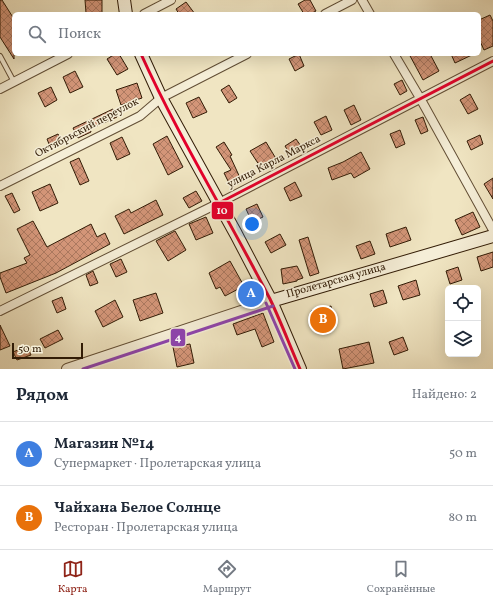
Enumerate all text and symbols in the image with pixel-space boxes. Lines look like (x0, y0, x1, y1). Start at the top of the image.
search box (12, 12, 481, 56)
icon: search (26, 23, 48, 45)
text: Поиск (58, 24, 101, 45)
street label: Октябрьский переулок (33, 94, 142, 162)
street label: улица Карла Маркса (225, 132, 324, 192)
line badge: 10 (211, 201, 234, 220)
text: 10 (216, 204, 228, 219)
your location (242, 214, 262, 234)
street label: Пролетарская улица (284, 259, 388, 302)
pin: A (238, 279, 264, 309)
map controls (445, 285, 481, 357)
button: locate (445, 285, 481, 321)
pin: B (310, 305, 336, 335)
button: layers (445, 321, 481, 357)
line badge: 4 (170, 328, 186, 347)
text: 4 (175, 331, 182, 346)
scale bar (12, 341, 83, 360)
text: 50 m (18, 342, 42, 357)
text: Рядом (16, 384, 69, 407)
text: Найдено: 2 (412, 386, 477, 404)
text: Магазин №14 (54, 434, 154, 455)
text: A (24, 445, 34, 463)
text: 50 m (449, 445, 477, 463)
text: Супермаркет · Пролетарская улица (54, 455, 261, 473)
text: Чайхана Белое Солнце (54, 498, 221, 519)
text: B (25, 509, 33, 527)
text: 80 m (448, 509, 477, 527)
text: Ресторан · Пролетарская улица (54, 519, 238, 537)
tab: Карта (58, 558, 88, 597)
tab: Маршрут (203, 558, 251, 597)
tab: Сохранённые (367, 558, 435, 597)

